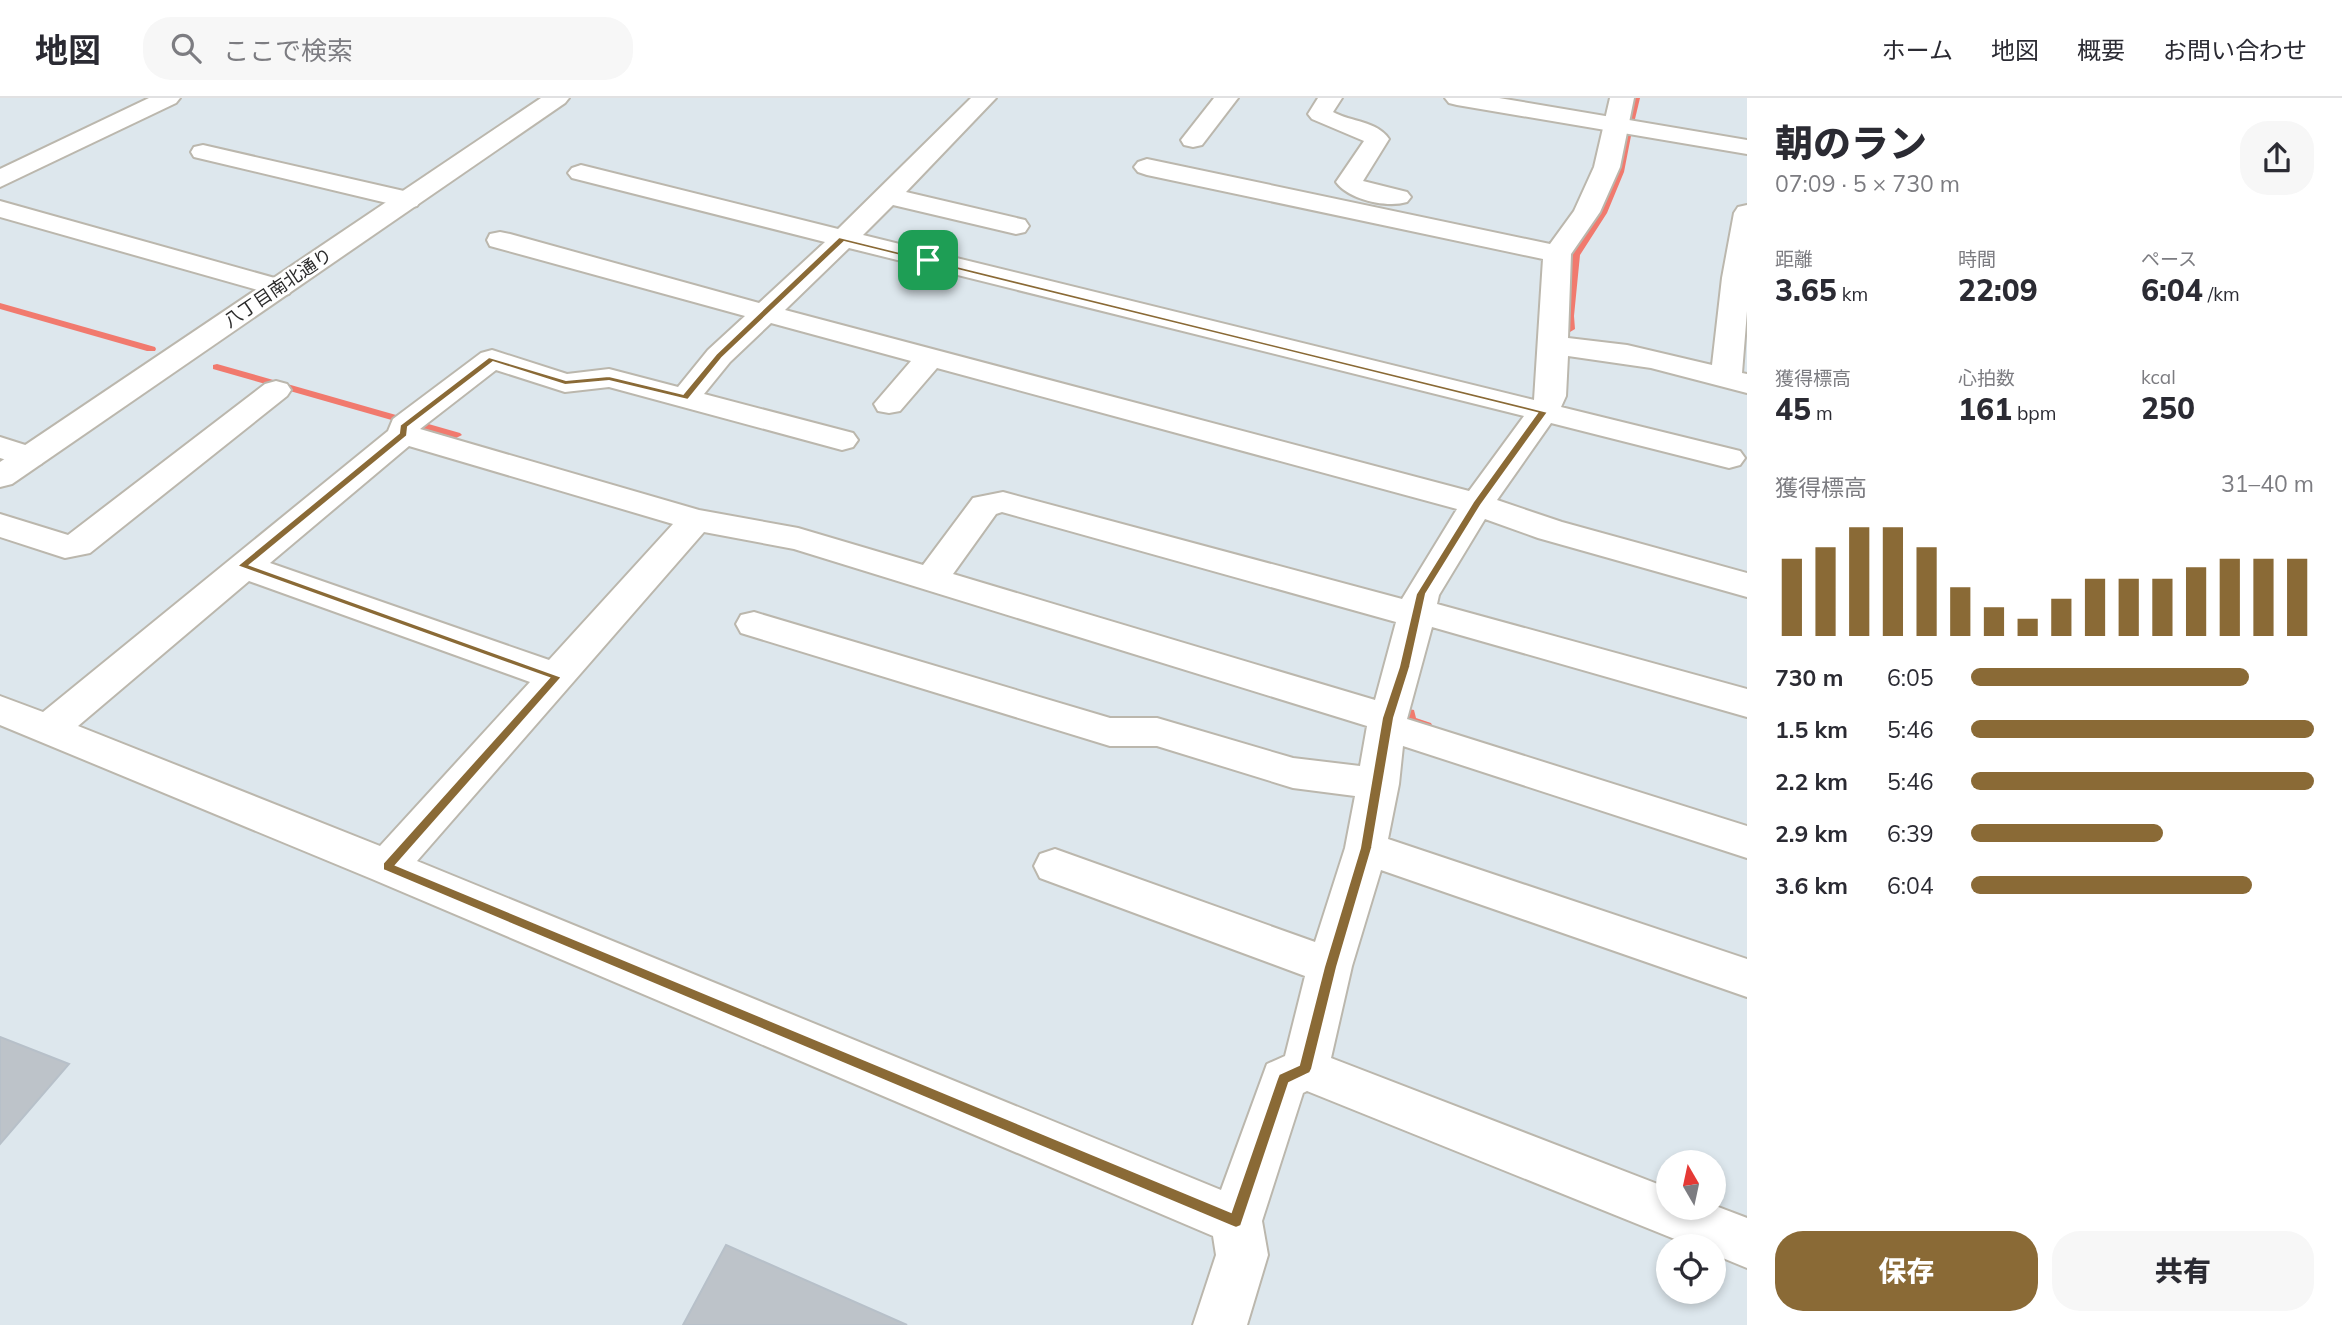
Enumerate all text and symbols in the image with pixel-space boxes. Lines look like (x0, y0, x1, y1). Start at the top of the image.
search box (143, 17, 633, 80)
text: 地図 (35, 29, 101, 70)
icon: search (167, 29, 205, 67)
text: ここで検索 (223, 34, 353, 67)
text: ホーム (1882, 35, 1953, 65)
text: 地図 (1991, 35, 2039, 65)
text: 概要 (2077, 35, 2125, 65)
text: お問い合わせ (2163, 35, 2307, 65)
text: 朝のラン (1775, 119, 1927, 167)
button: share (2240, 121, 2314, 195)
text: 07:09 · 5 × 730 m (1775, 169, 1960, 198)
pin (898, 230, 958, 290)
icon: arrive (909, 241, 947, 279)
street label: 八丁目南北通り (219, 243, 336, 332)
text: 距離 (1775, 247, 1813, 271)
text: 時間 (1958, 247, 1996, 271)
text: ペース (2141, 247, 2197, 271)
text: 3.65 (1775, 271, 1837, 309)
text: 22:09 (1958, 271, 2038, 309)
text: 6:04 (2141, 271, 2203, 309)
text: km (1837, 282, 1868, 306)
text: /km (2203, 282, 2240, 306)
text: kcal (2141, 365, 2176, 389)
text: 獲得標高 (1775, 366, 1851, 390)
text: 心拍数 (1958, 366, 2015, 390)
text: 250 (2141, 389, 2195, 427)
text: 45 (1775, 390, 1811, 428)
text: 161 (1958, 390, 2012, 428)
text: m (1811, 401, 1833, 425)
text: bpm (2012, 401, 2056, 425)
text: 31–40 m (2221, 469, 2314, 498)
text: 獲得標高 (1775, 473, 1867, 502)
text: 730 m (1775, 663, 1843, 692)
text: 6:05 (1887, 663, 1934, 692)
text: 1.5 km (1775, 715, 1848, 744)
text: 5:46 (1887, 715, 1934, 744)
text: 2.2 km (1775, 767, 1848, 796)
text: 5:46 (1887, 767, 1934, 796)
text: 2.9 km (1775, 819, 1848, 848)
text: 6:39 (1887, 819, 1934, 848)
text: 3.6 km (1775, 871, 1848, 900)
text: 6:04 (1887, 871, 1934, 900)
north arrow (1656, 1150, 1726, 1220)
map controls (1656, 1150, 1726, 1304)
button: 保存 (1775, 1231, 2038, 1311)
button: 共有 (2052, 1231, 2314, 1311)
button: locate (1656, 1234, 1726, 1304)

